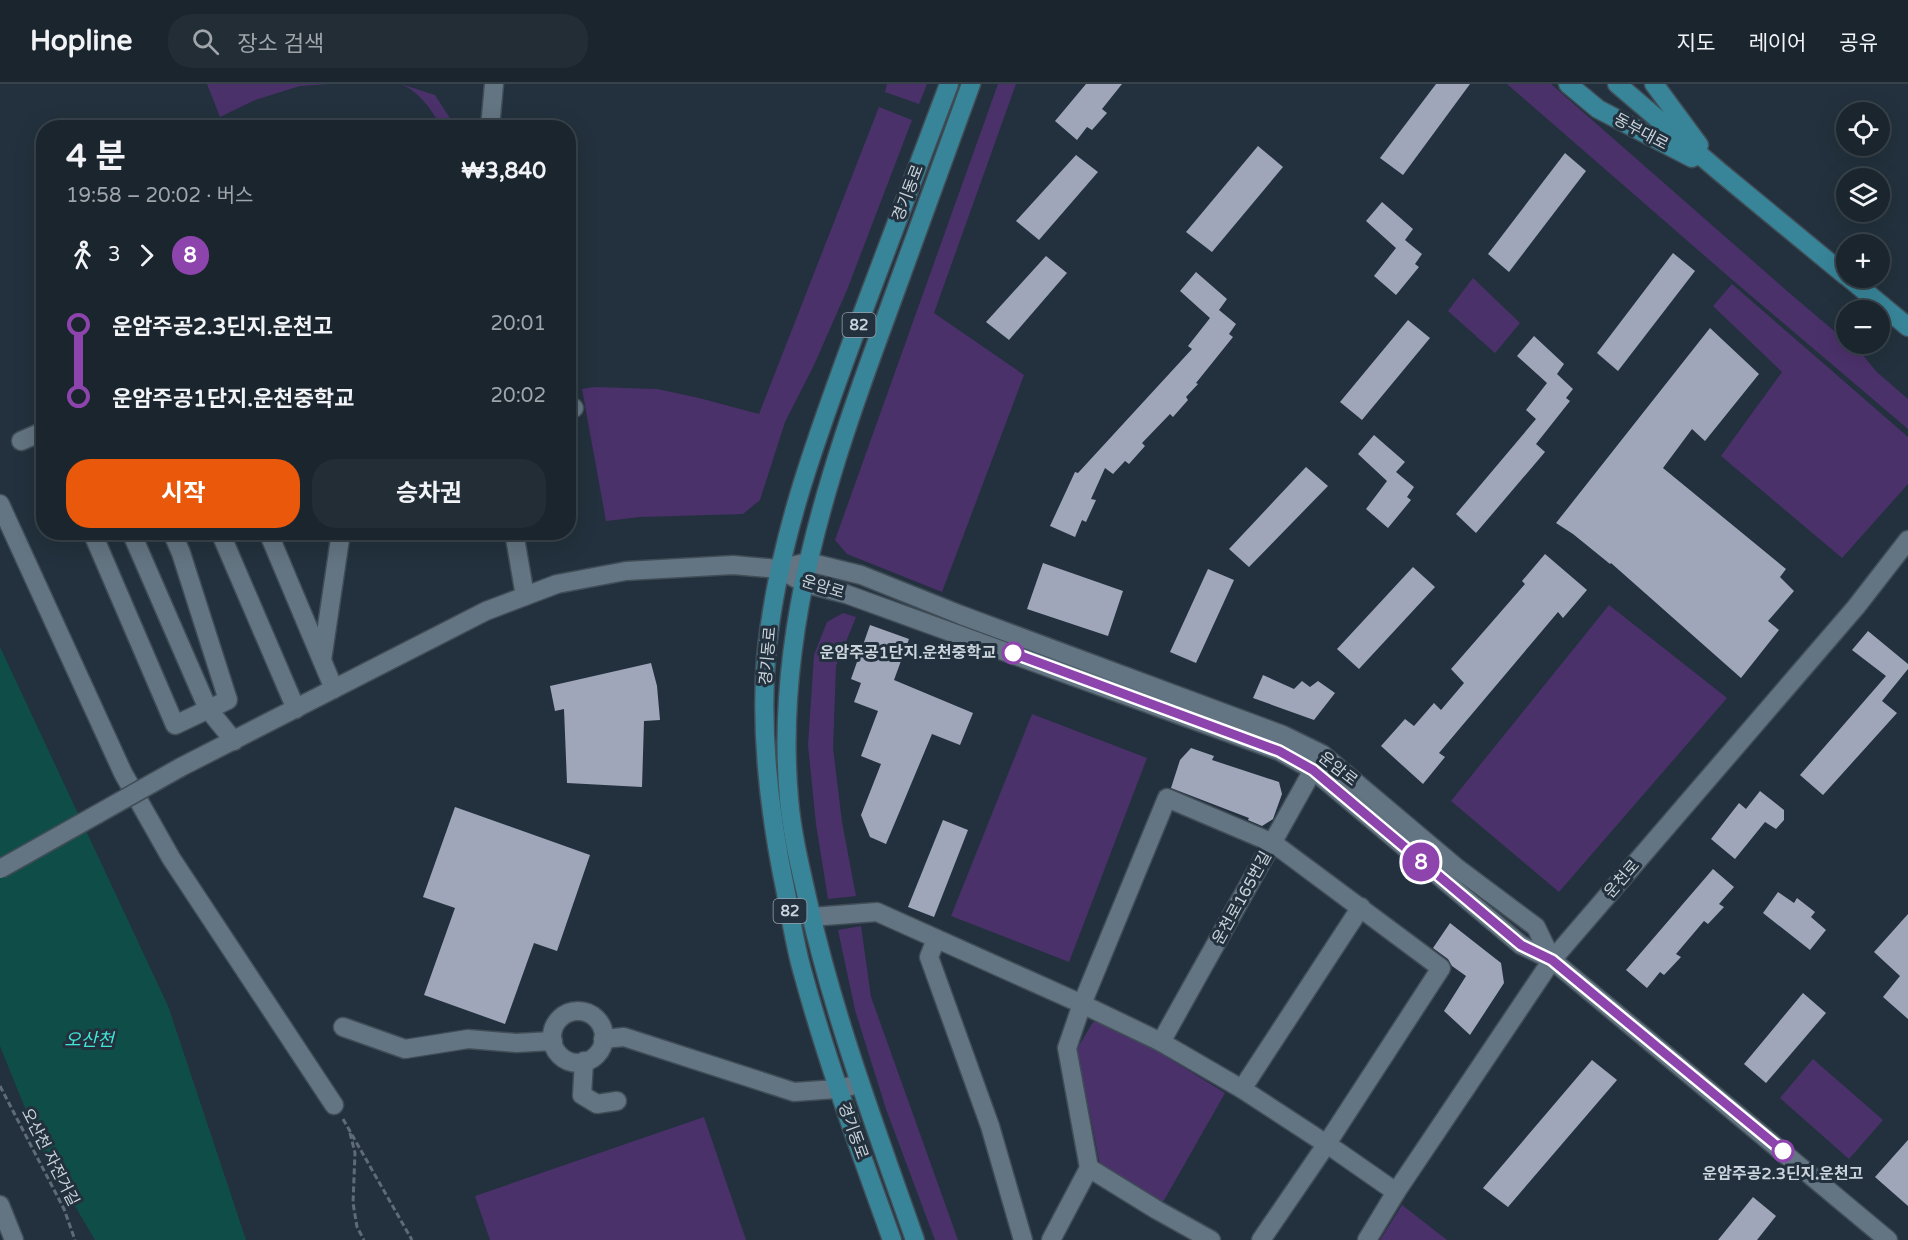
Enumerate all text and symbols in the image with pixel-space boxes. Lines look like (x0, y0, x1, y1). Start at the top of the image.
search box (168, 14, 588, 68)
text: Hopline (30, 24, 132, 58)
icon: search (189, 25, 222, 58)
text: 장소 검색 (237, 31, 324, 57)
text: 지도 (1677, 31, 1715, 56)
text: 레이어 (1748, 31, 1806, 56)
text: 공유 (1839, 31, 1878, 56)
map controls (1836, 102, 1890, 354)
button: locate (1836, 102, 1890, 156)
street label: 동부대로 (1610, 109, 1672, 155)
text: 4 분 (66, 137, 126, 176)
text: ₩3,840 (461, 158, 546, 184)
street label: 경기동로 (888, 162, 928, 224)
button: layers (1836, 168, 1890, 222)
text: 19:58 – 20:02 · 버스 (66, 184, 253, 208)
button: + (1836, 234, 1890, 288)
icon: walk (66, 239, 99, 272)
icon: forward (130, 239, 163, 272)
text: 3 (108, 243, 121, 267)
text: 8 (184, 243, 197, 268)
button: − (1836, 300, 1890, 354)
text: 20:01 (491, 312, 546, 336)
road number: 82 (842, 313, 876, 337)
text: 운암주공2.3딘지.운천고 (112, 314, 333, 340)
text: 20:02 (491, 384, 546, 408)
text: 운암주공1단지.운천중학교 (112, 386, 354, 412)
button: 시작 (66, 459, 300, 528)
button: 승차권 (312, 459, 546, 528)
street label: 운암로 (799, 571, 847, 603)
street label: 경기동로 (755, 626, 781, 686)
marker: 운암주공1단지.운천중학교 (1002, 642, 1024, 664)
place label: 운암주공1단지.운천중학교 (820, 643, 996, 663)
street label: 운암로 (1314, 748, 1362, 791)
line badge: 8 (1402, 842, 1440, 882)
street label: 운천로165번길 (1208, 848, 1276, 948)
text: 8 (1414, 850, 1428, 875)
street label: 운천로 (1600, 856, 1644, 902)
road number: 82 (774, 899, 806, 923)
water label: 오산천 (64, 1029, 116, 1051)
street label: 경기동로 (834, 1100, 873, 1162)
street label: 오산천 자전거길 (17, 1105, 83, 1209)
marker: 운암주공2.3딘지.운천고 (1772, 1140, 1794, 1162)
place label: 운암주공2.3딘지.운천고 (1703, 1164, 1863, 1184)

